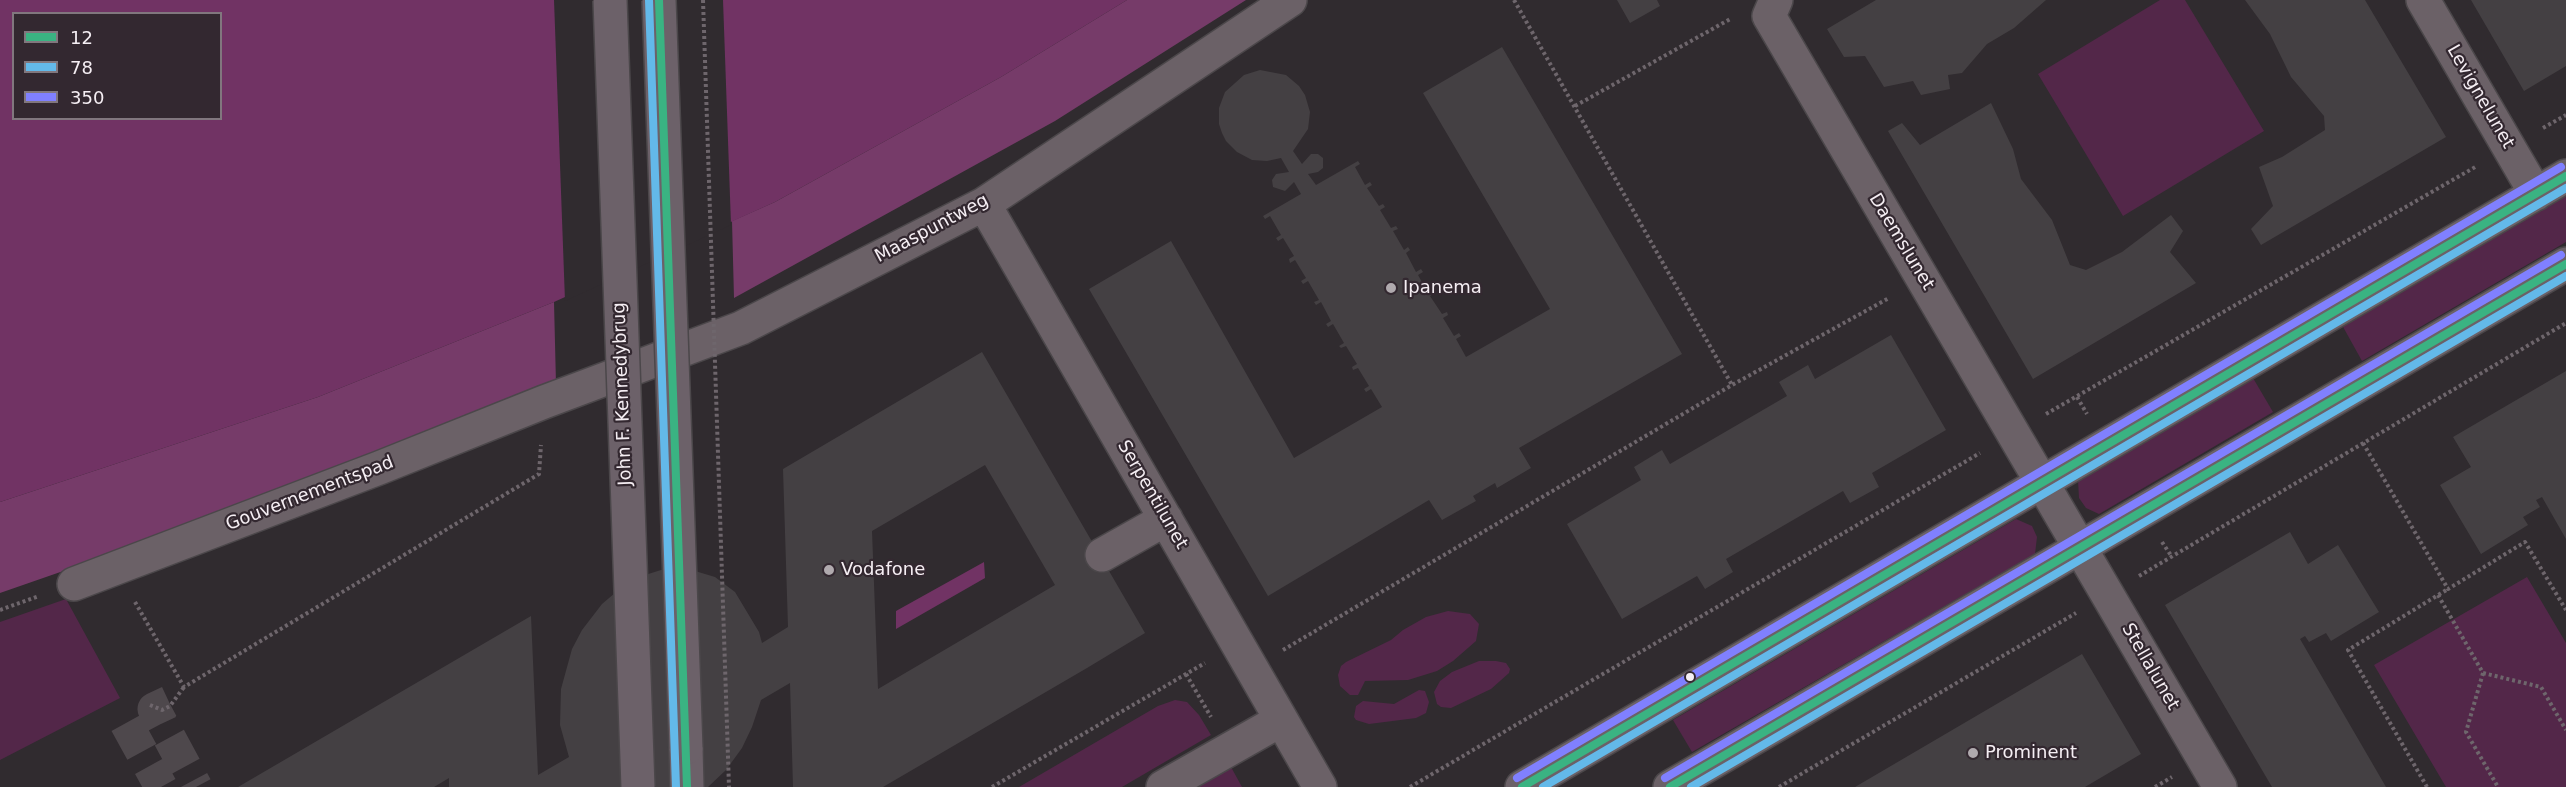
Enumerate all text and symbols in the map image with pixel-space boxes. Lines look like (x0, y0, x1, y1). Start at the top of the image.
legend (12, 12, 222, 120)
text: 12 (70, 27, 93, 48)
street label: Levignelunet (2442, 41, 2518, 153)
text: 78 (70, 57, 93, 78)
text: 350 (70, 87, 104, 108)
street label: Maaspuntweg (872, 190, 992, 268)
street label: Daemslunet (1864, 190, 1938, 294)
place label: Ipanema (1403, 277, 1482, 299)
marker: Ipanema (1384, 281, 1398, 295)
street label: John F. Kennedybrug (609, 302, 637, 486)
street label: Serpentilunet (1112, 437, 1192, 553)
street label: Gouvernementspad (223, 452, 397, 536)
place label: Vodafone (841, 559, 925, 581)
marker: Vodafone (822, 563, 836, 577)
street label: Stellalunet (2117, 620, 2183, 714)
unlabelled marker (1684, 671, 1696, 683)
place label: Prominent (1985, 742, 2077, 764)
marker: Prominent (1966, 746, 1980, 760)

